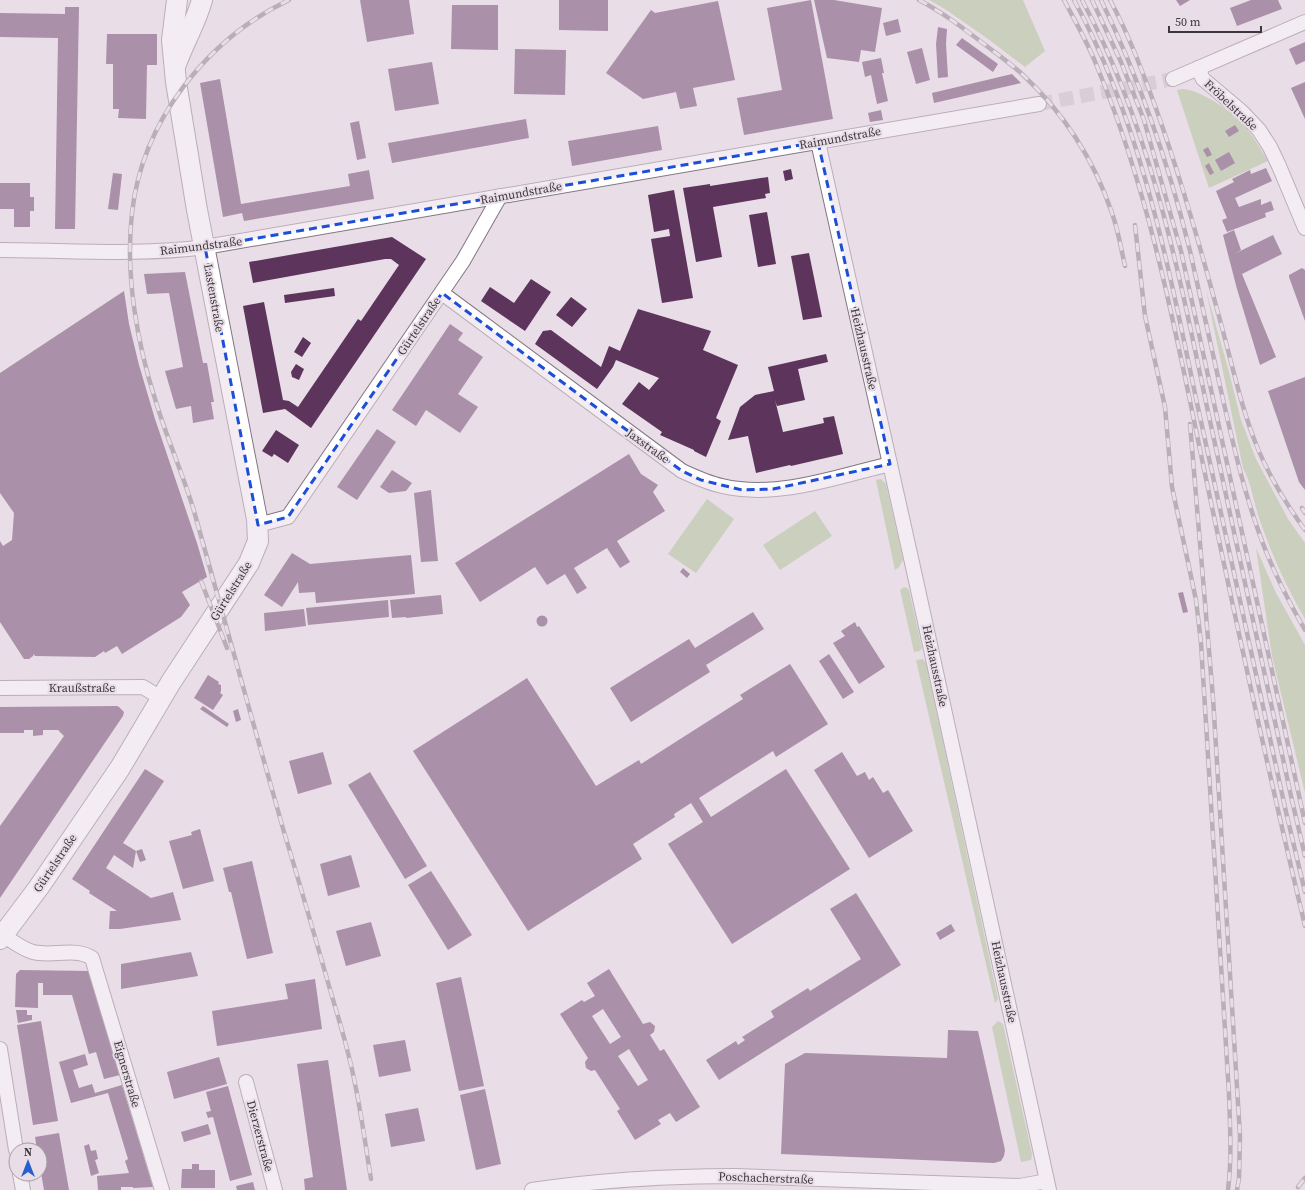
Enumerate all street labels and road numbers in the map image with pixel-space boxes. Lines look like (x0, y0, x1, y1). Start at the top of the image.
street label: Fröbelstraße (1201, 76, 1261, 134)
street label: Raimundstraße (798, 123, 882, 153)
street label: Raimundstraße (479, 178, 563, 208)
street label: Raimundstraße (159, 233, 243, 259)
street label: Lastenstraße (200, 263, 228, 333)
street label: Gürtelstraße (394, 294, 444, 358)
street label: Heizhausstraße (847, 307, 881, 391)
street label: Jaxstraße (622, 424, 673, 467)
street label: Gürtelstraße (206, 558, 256, 624)
street label: Heizhausstraße (919, 624, 951, 708)
street label: Kraußstraße (49, 680, 115, 696)
street label: Gürtelstraße (30, 831, 80, 895)
street label: Heizhausstraße (988, 940, 1020, 1024)
street label: Eignerstraße (110, 1039, 144, 1109)
street label: Dierzerstraße (243, 1099, 277, 1173)
street label: Poschacherstraße (718, 1168, 814, 1188)

